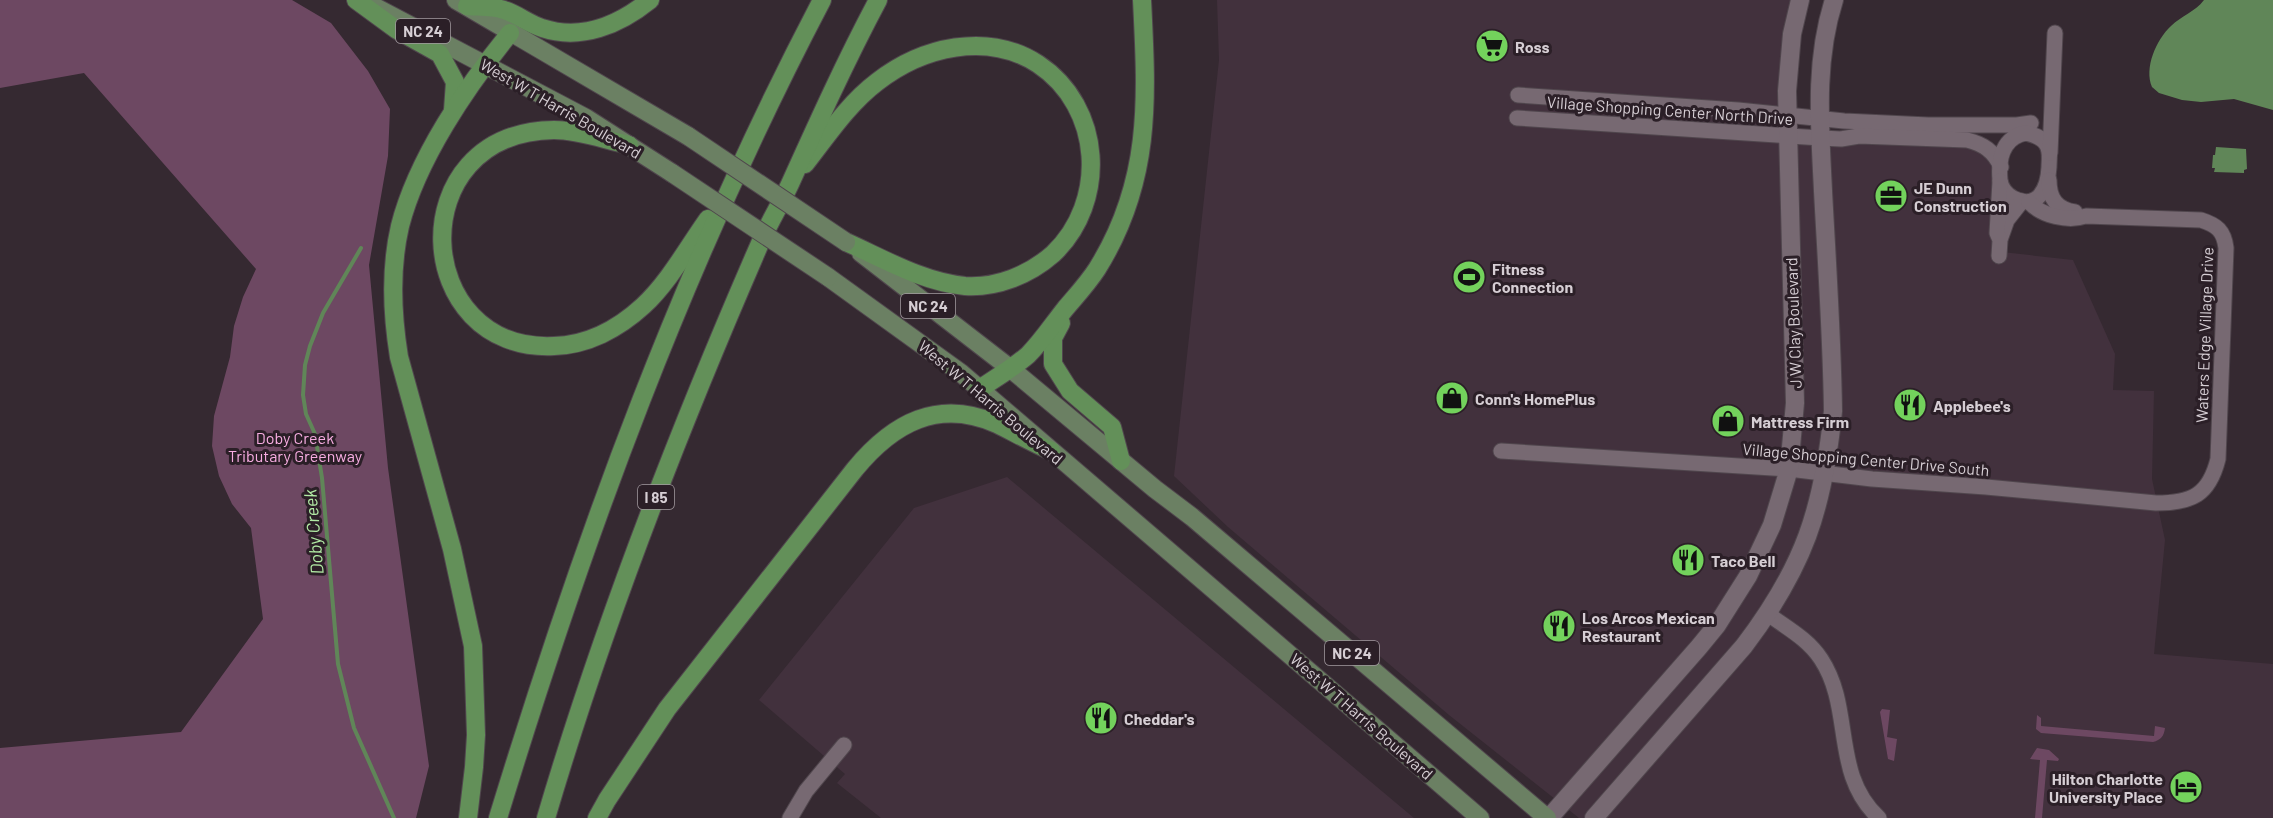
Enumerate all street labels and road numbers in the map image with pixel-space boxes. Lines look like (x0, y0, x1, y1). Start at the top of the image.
road number: NC 24 (396, 19, 450, 43)
street label: West W T Harris Boulevard (477, 54, 645, 162)
street label: Village Shopping Center North Drive (1546, 92, 1794, 128)
street label: Waters Edge Village Drive (2191, 247, 2217, 423)
street label: J W Clay Boulevard (1781, 257, 1805, 389)
road number: NC 24 (901, 294, 955, 318)
street label: West W T Harris Boulevard (915, 336, 1067, 468)
street label: Village Shopping Center Drive South (1742, 439, 1990, 479)
road number: I 85 (638, 485, 674, 509)
road number: NC 24 (1325, 641, 1379, 665)
street label: West W T Harris Boulevard (1287, 649, 1437, 783)

